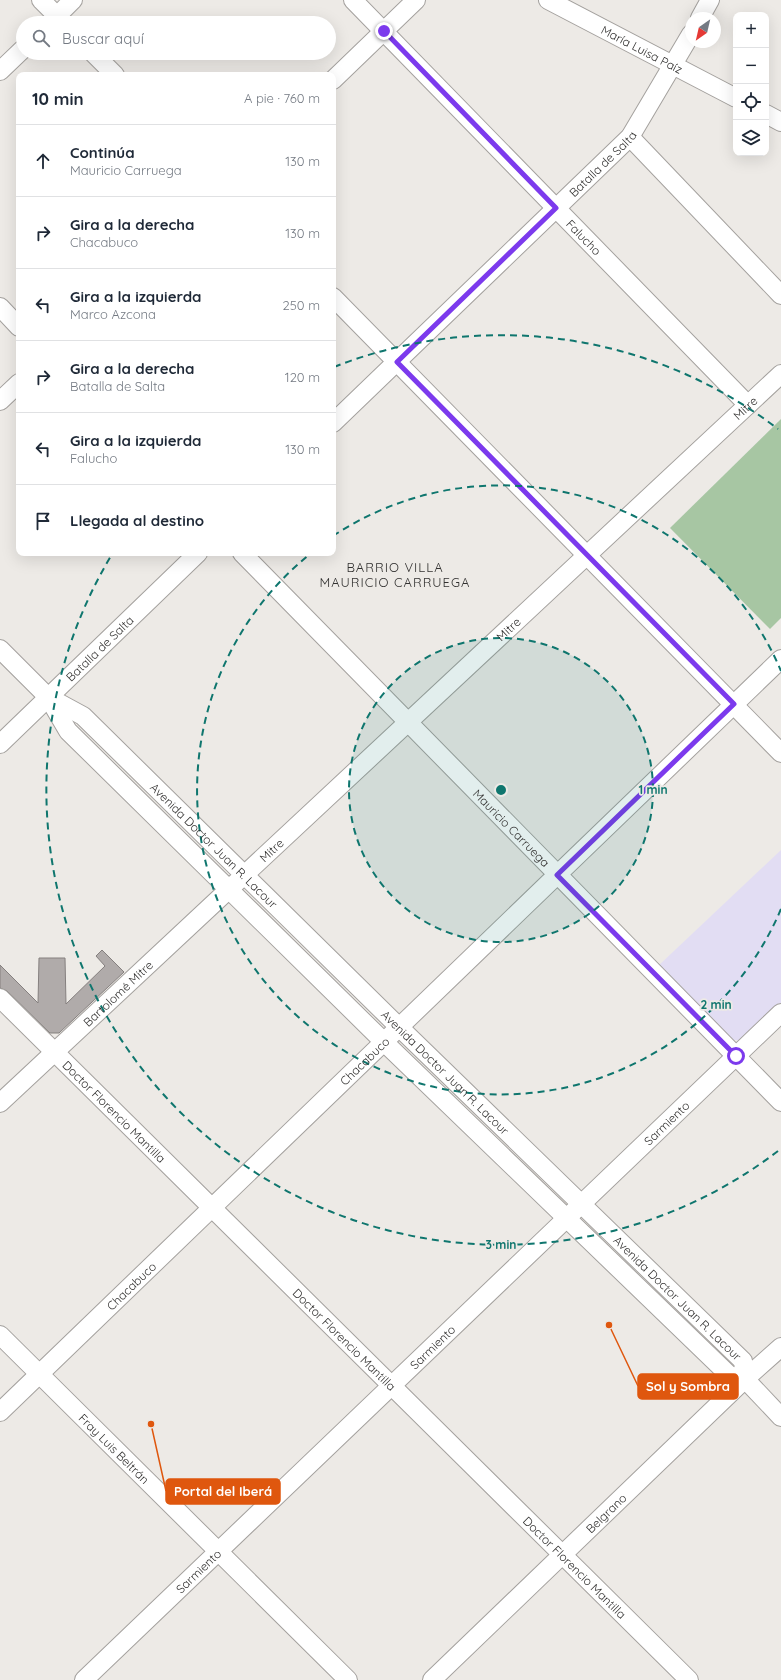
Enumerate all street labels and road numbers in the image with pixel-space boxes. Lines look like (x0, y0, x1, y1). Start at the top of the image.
street label: María Luisa Paíz (599, 22, 685, 77)
street label: Batalla de Salta (565, 128, 639, 200)
street label: Falucho (563, 216, 605, 258)
street label: Mitre (730, 393, 760, 423)
street label: Batalla de Salta (62, 612, 136, 684)
street label: Mitre (493, 614, 523, 644)
street label: Avenida Doctor Juan R. Lacour (148, 779, 281, 911)
street label: Mauricio Carruega (470, 786, 553, 870)
street label: Mitre (256, 835, 287, 865)
street label: Bartolomé Mitre (80, 957, 156, 1029)
street label: Avenida Doctor Juan R. Lacour (378, 1007, 513, 1138)
street label: Chacabuco (336, 1034, 392, 1088)
street label: Doctor Florencio Mantilla (60, 1057, 169, 1166)
street label: Sarmiento (640, 1098, 692, 1148)
street label: Avenida Doctor Juan R. Lacour (611, 1232, 745, 1364)
street label: Chacabuco (103, 1258, 159, 1313)
street label: Doctor Florencio Mantilla (290, 1285, 399, 1393)
street label: Sarmiento (406, 1322, 458, 1372)
street label: Fray Luis Beltrán (76, 1410, 153, 1487)
street label: Belgrano (582, 1490, 629, 1536)
street label: Doctor Florencio Mantilla (520, 1513, 630, 1621)
street label: Sarmiento (172, 1546, 224, 1596)

